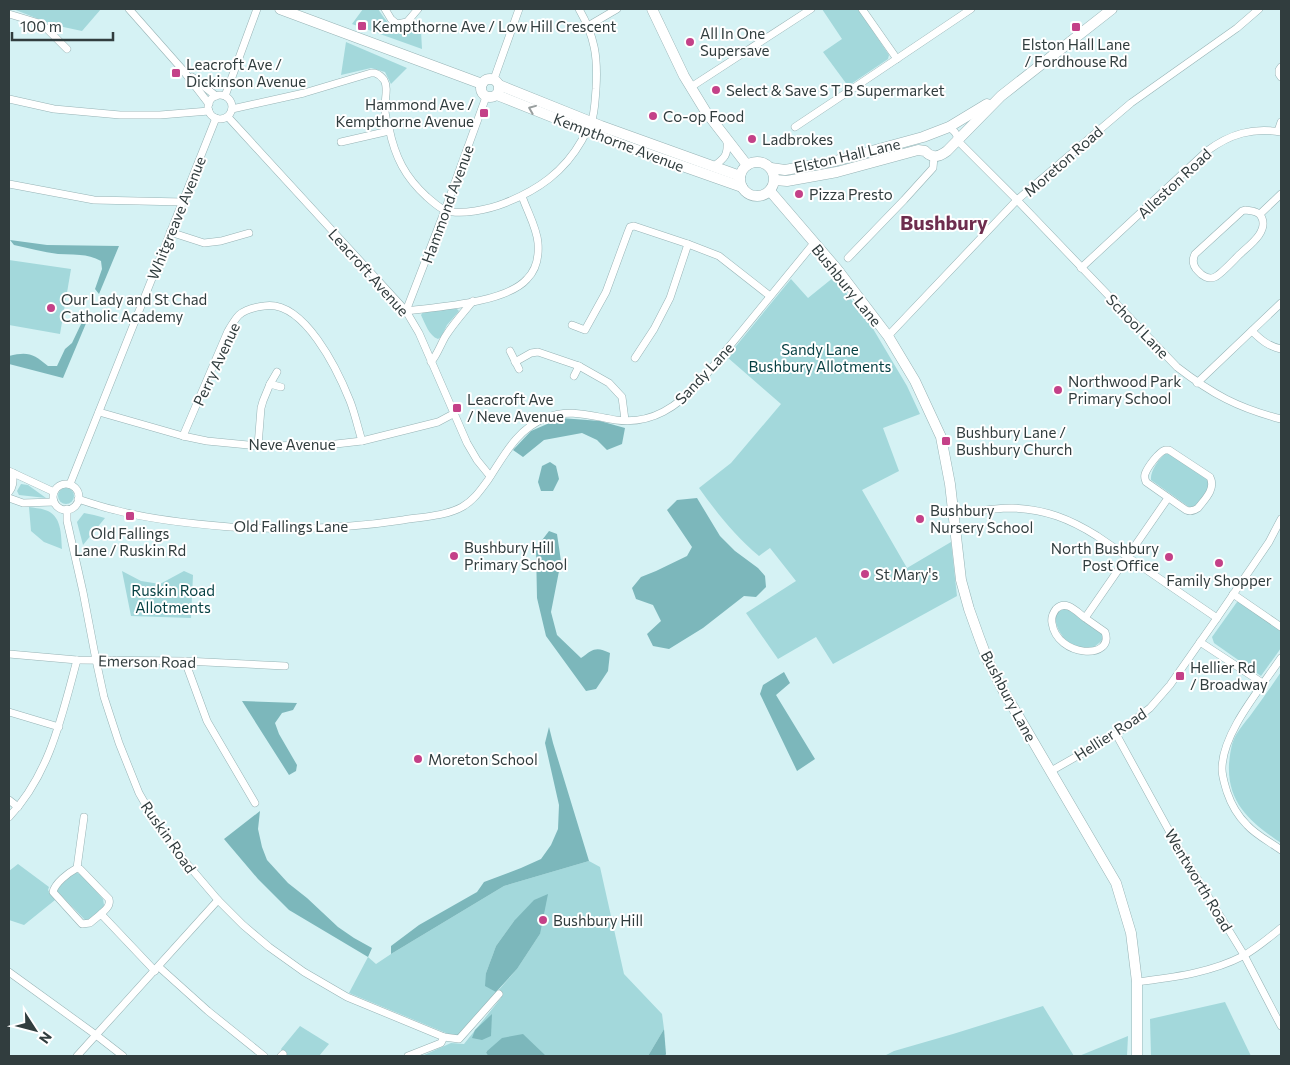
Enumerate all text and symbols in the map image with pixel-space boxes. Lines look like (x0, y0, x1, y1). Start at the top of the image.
scale bar (12, 10, 114, 42)
text: 100 m (20, 17, 62, 35)
place label: Kempthorne Ave / Low Hill Crescent (372, 17, 617, 35)
marker: Kempthorne Ave / Low Hill Crescent (356, 20, 368, 32)
marker: Elston Hall Lane / Fordhouse Rd (1070, 21, 1082, 33)
place label: All In One Supersave (700, 24, 770, 59)
place label: Elston Hall Lane / Fordhouse Rd (1022, 35, 1130, 70)
marker: All In One Supersave (684, 36, 696, 48)
place label: Leacroft Ave / Dickinson Avenue (186, 55, 306, 90)
marker: Leacroft Ave / Dickinson Avenue (170, 67, 182, 79)
place label: Select & Save S T B Supermarket (726, 81, 945, 99)
marker: Select & Save S T B Supermarket (710, 84, 722, 96)
place label: Hammond Ave / Kempthorne Avenue (336, 95, 474, 130)
one-way arrow (528, 105, 537, 115)
marker: Hammond Ave / Kempthorne Avenue (478, 107, 490, 119)
place label: Co-op Food (663, 107, 744, 125)
street label: Kempthorne Avenue (551, 109, 687, 175)
marker: Co-op Food (647, 110, 659, 122)
street label: Moreton Road (1020, 122, 1106, 200)
place label: Ladbrokes (762, 130, 833, 148)
marker: Ladbrokes (746, 133, 758, 145)
street label: Elston Hall Lane (792, 134, 902, 176)
street label: Hammond Avenue (417, 142, 477, 266)
street label: Alleston Road (1133, 144, 1215, 222)
street label: Whitgreave Avenue (143, 154, 209, 282)
place label: Pizza Presto (809, 185, 893, 203)
marker: Pizza Presto (793, 188, 805, 200)
district label: Bushbury (900, 210, 988, 234)
street label: Leacroft Avenue (325, 225, 413, 319)
street label: Bushbury Lane (808, 240, 886, 330)
place label: Our Lady and St Chad Catholic Academy (61, 290, 207, 325)
street label: School Lane (1103, 290, 1173, 362)
marker: Our Lady and St Chad Catholic Academy (45, 302, 57, 314)
street label: Perry Avenue (189, 319, 243, 408)
street label: Sandy Lane (671, 338, 737, 407)
park label: Sandy Lane Bushbury Allotments (749, 340, 892, 375)
place label: Northwood Park Primary School (1068, 372, 1181, 407)
marker: Northwood Park Primary School (1052, 384, 1064, 396)
place label: Leacroft Ave / Neve Avenue (467, 390, 564, 425)
marker: Leacroft Ave / Neve Avenue (451, 402, 463, 414)
place label: Bushbury Lane / Bushbury Church (956, 423, 1072, 458)
street label: Neve Avenue (248, 435, 336, 453)
marker: Bushbury Lane / Bushbury Church (940, 435, 952, 447)
place label: Bushbury Nursery School (930, 501, 1033, 536)
marker: Old Fallings Lane / Ruskin Rd (124, 510, 136, 522)
marker: Bushbury Nursery School (914, 513, 926, 525)
street label: Old Fallings Lane (234, 517, 348, 535)
place label: Old Fallings Lane / Ruskin Rd (74, 524, 186, 559)
place label: Bushbury Hill Primary School (464, 538, 567, 573)
place label: North Bushbury Post Office (1051, 539, 1159, 574)
marker: Bushbury Hill Primary School (448, 550, 460, 562)
marker: North Bushbury Post Office (1163, 551, 1175, 563)
marker: Family Shopper (1213, 557, 1225, 569)
place label: St Mary's (875, 565, 939, 583)
marker: St Mary's (859, 568, 871, 580)
place label: Family Shopper (1166, 571, 1272, 589)
park label: Ruskin Road Allotments (131, 581, 215, 616)
street label: Bushbury Lane (978, 647, 1041, 745)
street label: Emerson Road (98, 651, 196, 671)
place label: Hellier Rd / Broadway (1190, 658, 1268, 693)
marker: Hellier Rd / Broadway (1174, 670, 1186, 682)
street label: Hellier Road (1071, 704, 1149, 764)
place label: Moreton School (428, 750, 538, 768)
marker: Moreton School (412, 753, 424, 765)
street label: Ruskin Road (138, 798, 200, 876)
street label: Wentworth Road (1161, 826, 1237, 934)
place label: Bushbury Hill (553, 911, 643, 929)
marker: Bushbury Hill (537, 914, 549, 926)
north arrow (10, 1005, 60, 1055)
text: N (36, 1029, 56, 1047)

